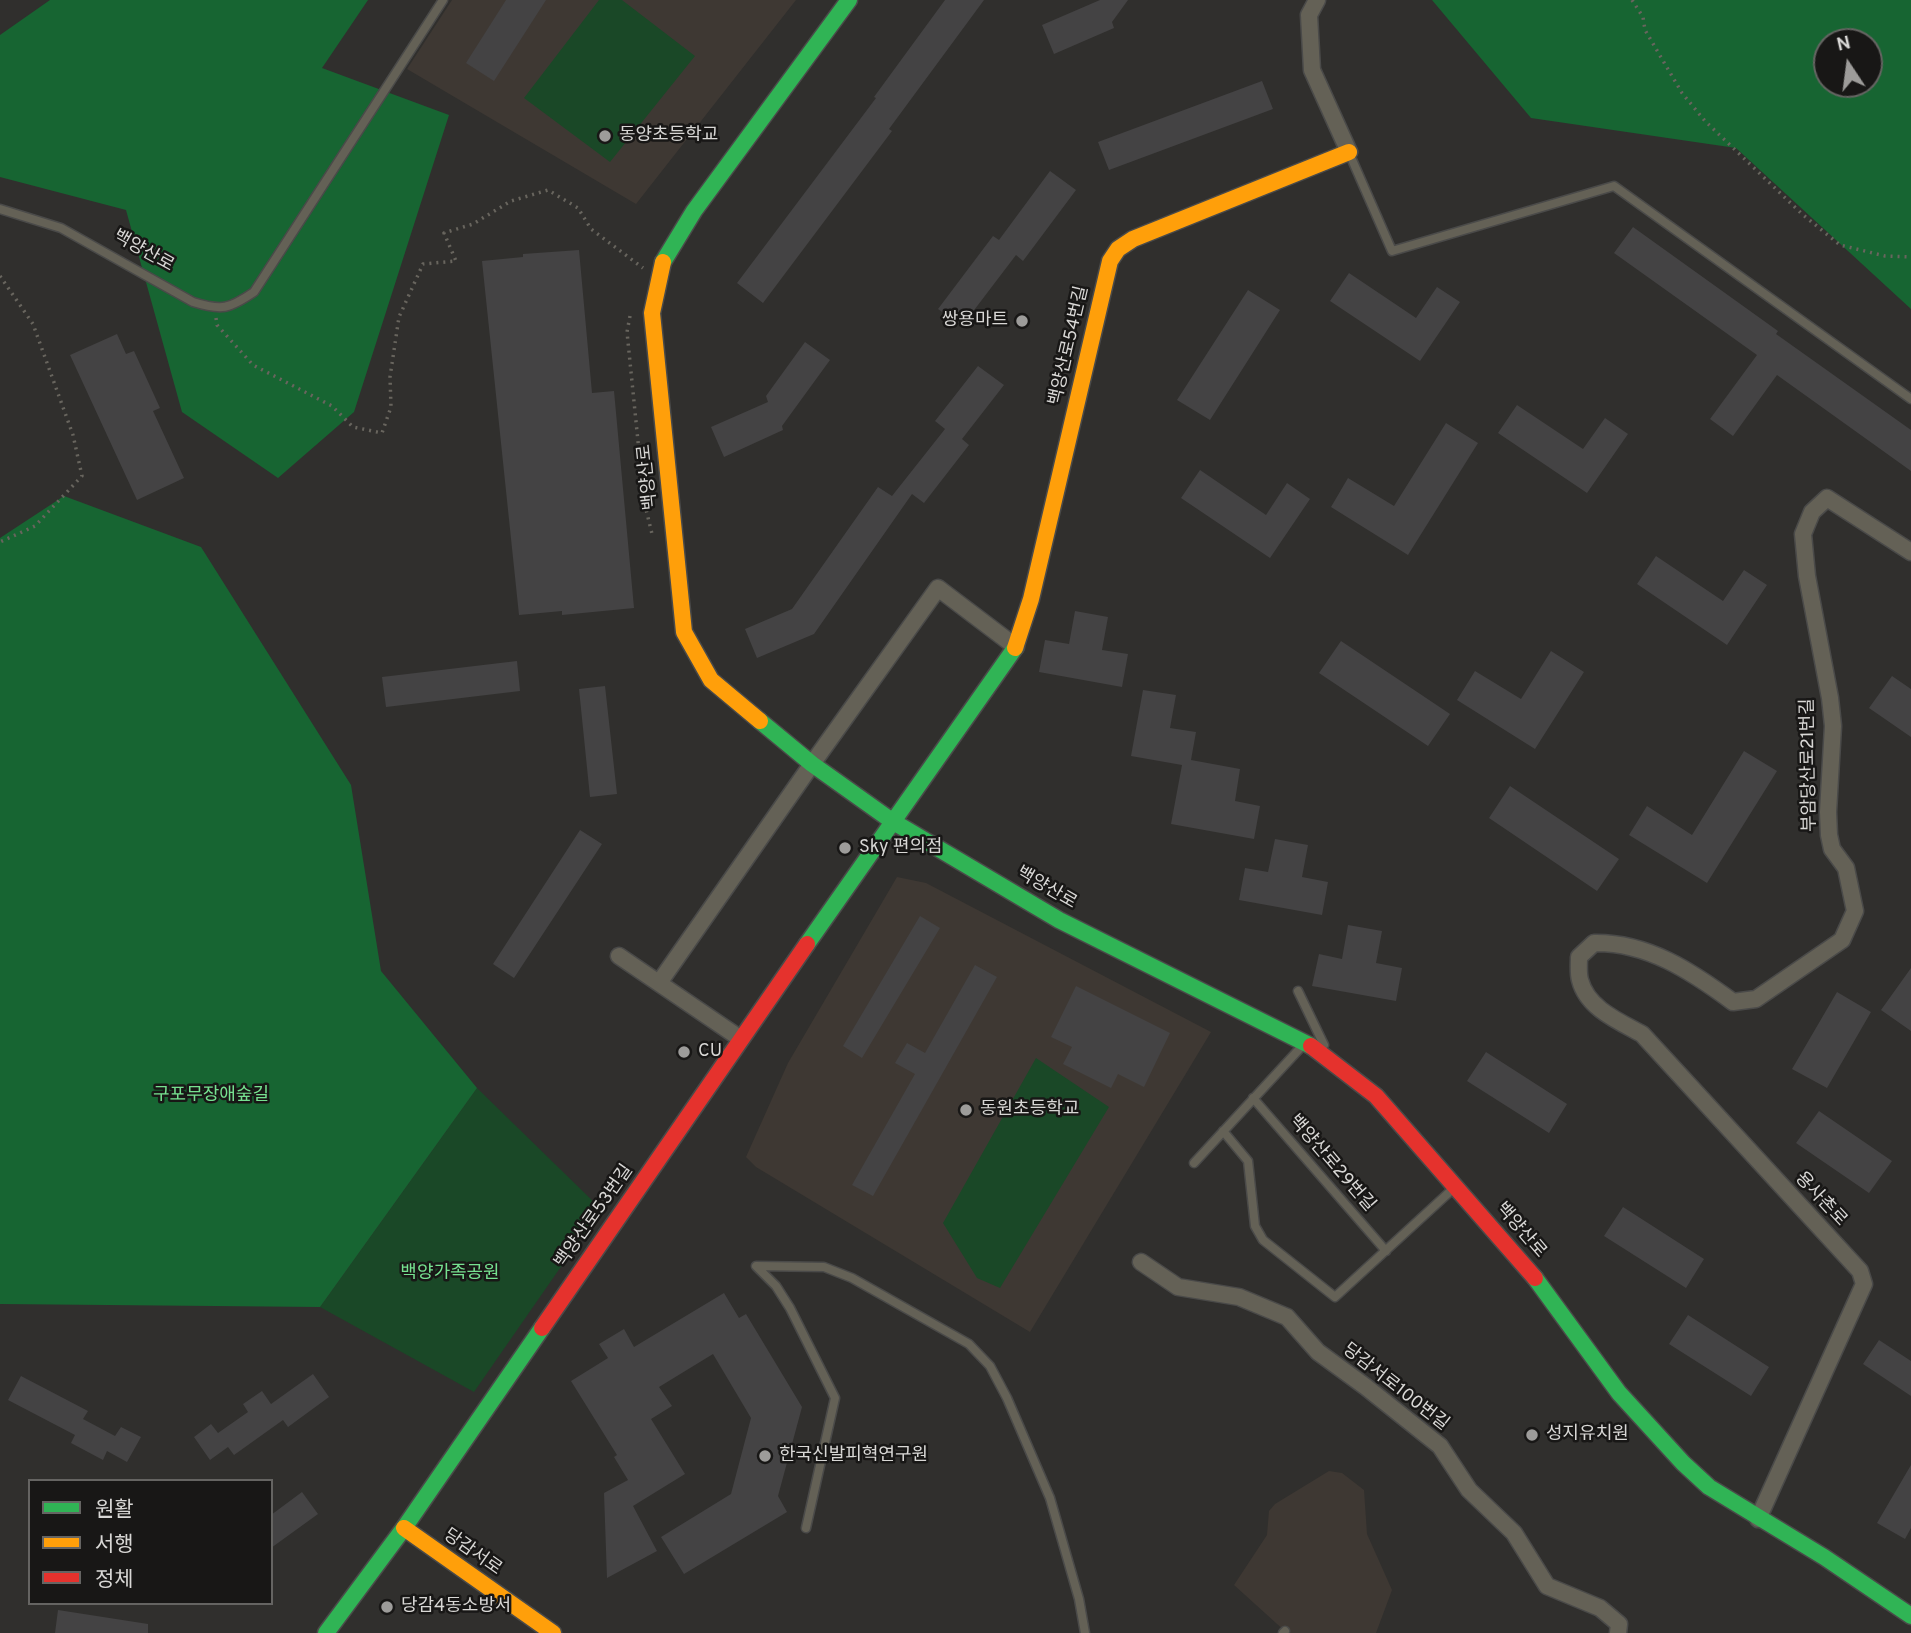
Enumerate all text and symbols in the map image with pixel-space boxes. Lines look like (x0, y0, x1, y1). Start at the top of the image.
north arrow (1813, 28, 1883, 98)
text: N (1834, 31, 1853, 58)
place label: 동양초등학교 (619, 125, 718, 147)
marker: 동양초등학교 (597, 128, 613, 144)
street label: 백양산로 (109, 226, 177, 278)
street label: 백양산로54번길 (1046, 284, 1094, 408)
place label: 쌍용마트 (942, 310, 1008, 332)
marker: 쌍용마트 (1014, 313, 1030, 329)
street label: 백양산로 (635, 443, 663, 511)
street label: 부암당산로21번길 (1798, 698, 1822, 832)
place label: Sky 편의점 (859, 837, 943, 859)
marker: Sky 편의점 (837, 840, 853, 856)
street label: 백양산로 (1012, 863, 1080, 915)
place label: CU (698, 1041, 722, 1063)
marker: CU (676, 1044, 692, 1060)
park label: 구포무장애숲길 (153, 1085, 269, 1107)
place label: 동원초등학교 (980, 1099, 1079, 1121)
marker: 동원초등학교 (958, 1102, 974, 1118)
street label: 백양산로29번길 (1283, 1111, 1379, 1217)
street label: 백양산로53번길 (551, 1161, 639, 1273)
street label: 용사촌로 (1790, 1168, 1850, 1232)
street label: 백양산로 (1490, 1199, 1550, 1263)
park label: 백양가족공원 (400, 1263, 500, 1285)
street label: 당감서로100번길 (1338, 1340, 1452, 1436)
place label: 성지유치원 (1546, 1424, 1629, 1446)
marker: 성지유치원 (1524, 1427, 1540, 1443)
place label: 한국신발피혁연구원 (779, 1445, 928, 1467)
marker: 한국신발피혁연구원 (757, 1448, 773, 1464)
legend (28, 1479, 273, 1605)
text: 원활 (95, 1497, 134, 1524)
street label: 당감서로 (439, 1525, 505, 1581)
text: 서행 (95, 1532, 134, 1559)
text: 정체 (95, 1567, 134, 1594)
place label: 당감4동소방서 (401, 1596, 512, 1618)
marker: 당감4동소방서 (379, 1599, 395, 1615)

